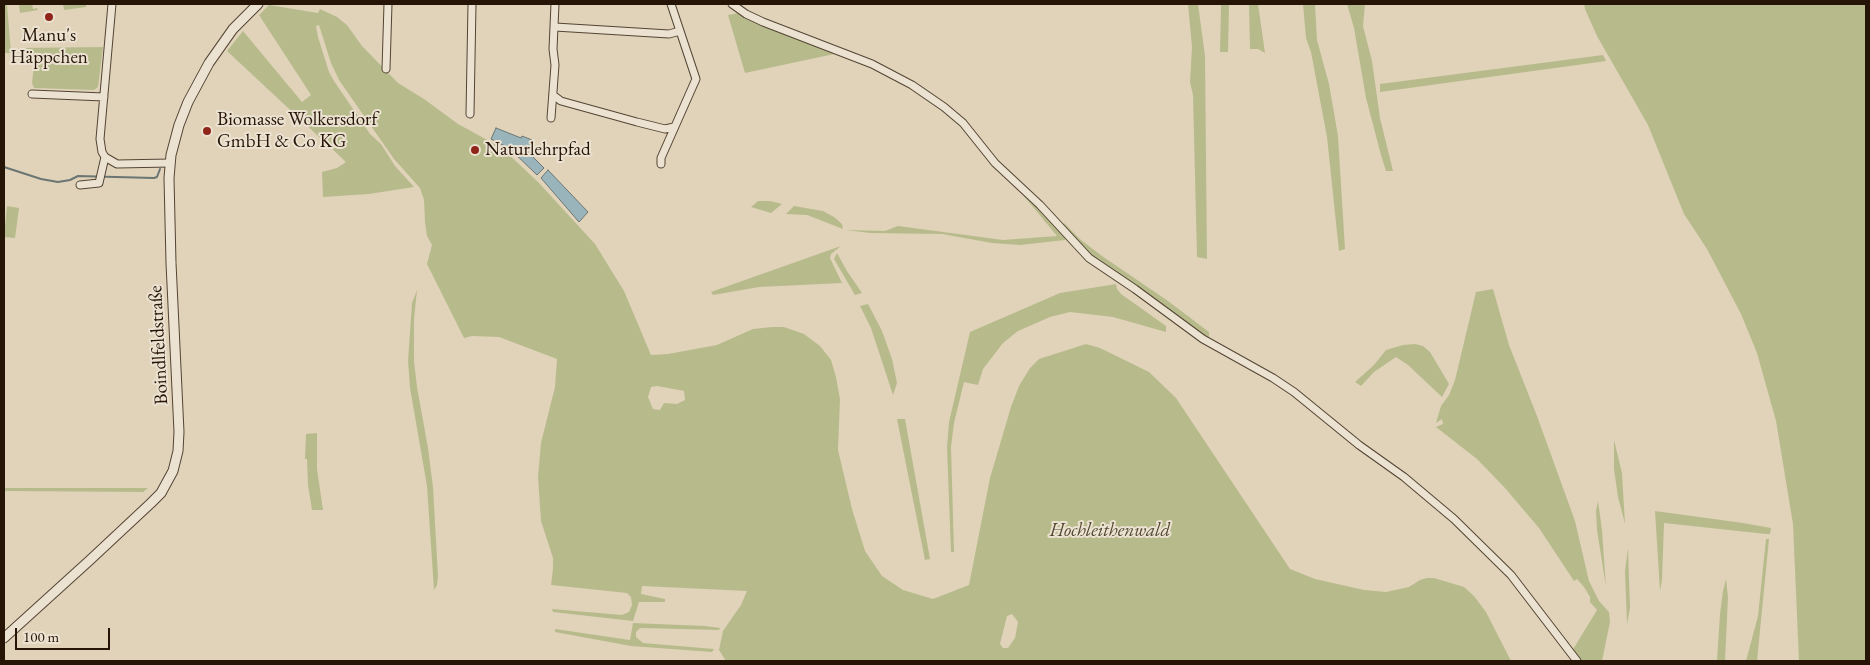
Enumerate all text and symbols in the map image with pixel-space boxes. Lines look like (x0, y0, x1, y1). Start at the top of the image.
marker: Manu's Häppchen (43, 11, 55, 23)
place label: Manu's Häppchen (10, 25, 88, 69)
place label: Biomasse Wolkersdorf GmbH & Co KG (217, 109, 377, 153)
marker: Biomasse Wolkersdorf GmbH & Co KG (201, 125, 213, 137)
place label: Naturlehrpfad (485, 139, 591, 161)
marker: Naturlehrpfad (469, 144, 481, 156)
street label: Boindlfeldstraße (144, 285, 174, 405)
park label: Hochleithenwald (1050, 520, 1170, 542)
scale bar (18, 618, 112, 650)
text: 100 m (23, 627, 59, 646)

